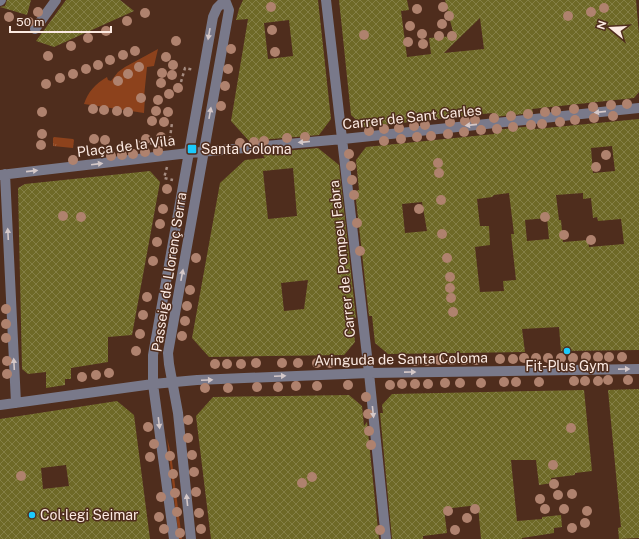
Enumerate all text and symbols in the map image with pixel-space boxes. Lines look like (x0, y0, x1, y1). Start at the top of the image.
scale bar (10, 8, 111, 34)
north arrow (591, 8, 631, 48)
text: 50 m (16, 15, 44, 29)
text: N (594, 19, 609, 31)
one-way arrow (206, 28, 212, 41)
street label: Carrer de Sant Carles (342, 102, 482, 132)
one-way arrow (207, 107, 213, 119)
one-way arrow (594, 108, 606, 115)
one-way arrow (465, 122, 477, 128)
street label: Plaça de la Vila (76, 132, 176, 160)
one-way arrow (298, 139, 310, 145)
place label: Santa Coloma (201, 141, 292, 157)
marker: Santa Coloma (186, 143, 198, 155)
one-way arrow (91, 160, 103, 167)
one-way arrow (26, 168, 38, 175)
street label: Carrer de Pompeu Fabra (326, 180, 358, 338)
street label: Passeig de Llorenç Serra (148, 191, 190, 353)
one-way arrow (4, 228, 11, 240)
one-way arrow (179, 269, 185, 281)
marker: Fit-Plus Gym (562, 346, 572, 356)
street label: Avinguda de Santa Coloma (314, 349, 488, 369)
one-way arrow (11, 358, 18, 370)
place label: Fit-Plus Gym (525, 358, 609, 374)
one-way arrow (618, 366, 631, 372)
one-way arrow (404, 369, 416, 376)
one-way arrow (274, 373, 286, 380)
one-way arrow (201, 376, 213, 383)
one-way arrow (370, 406, 376, 418)
one-way arrow (156, 417, 162, 429)
one-way arrow (184, 494, 190, 506)
place label: Col·legi Seimar (40, 507, 139, 523)
marker: Col·legi Seimar (27, 510, 37, 520)

